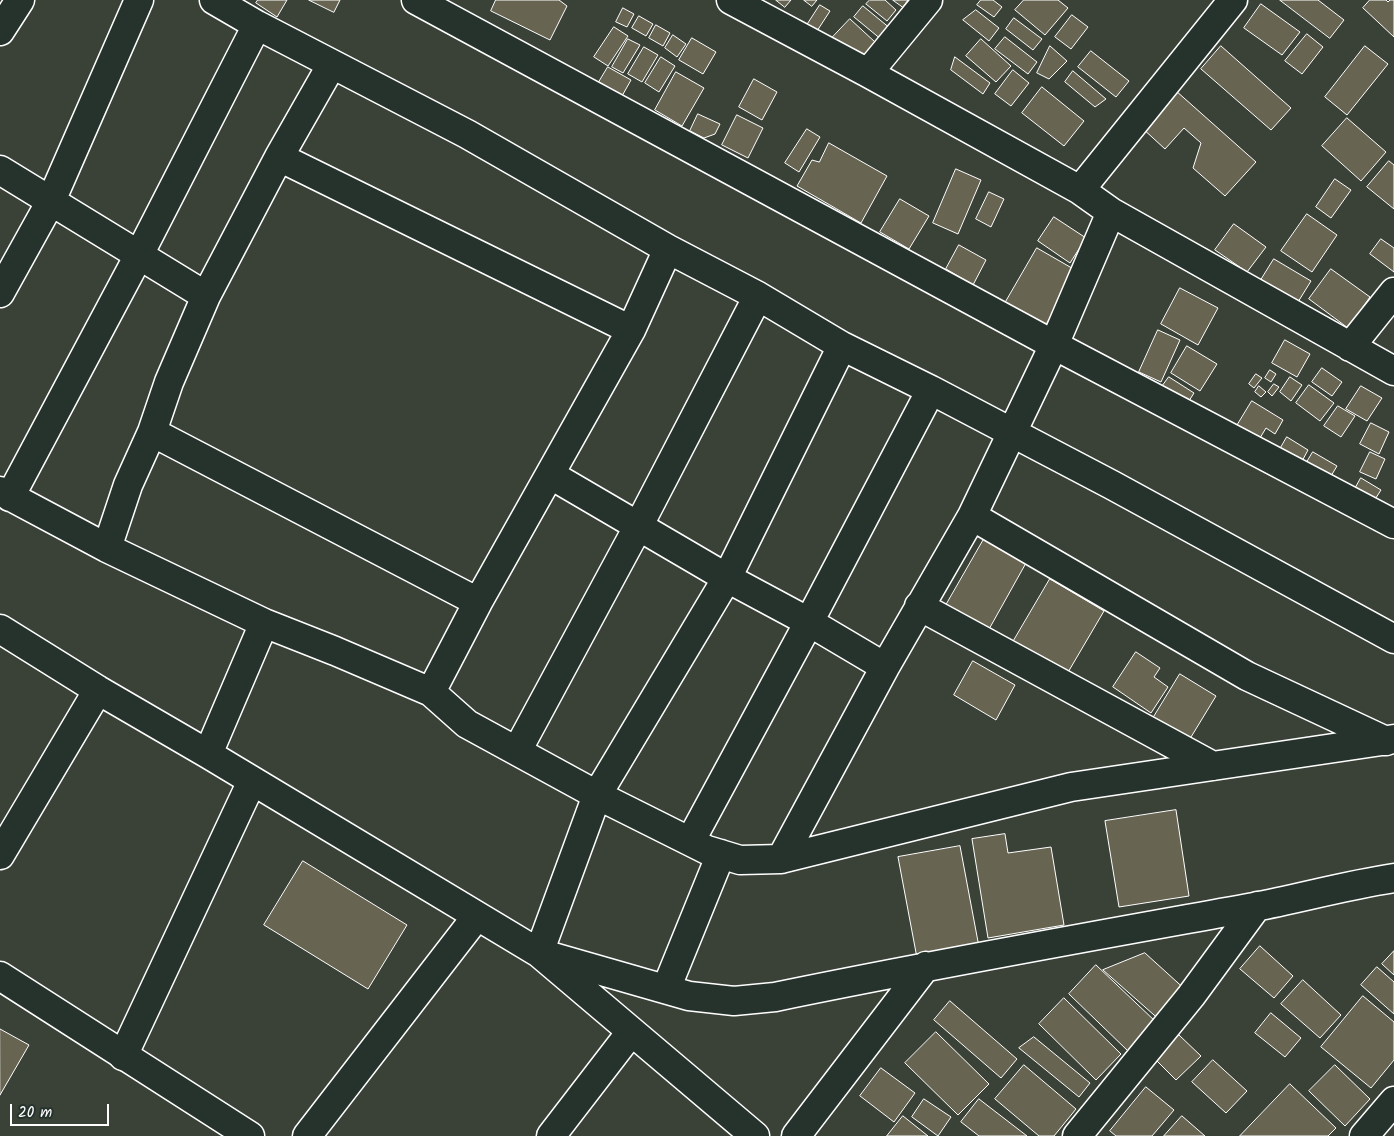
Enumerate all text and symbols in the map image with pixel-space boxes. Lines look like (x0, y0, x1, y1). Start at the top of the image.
scale bar (12, 1094, 111, 1126)
text: 20 m (18, 1101, 52, 1125)

